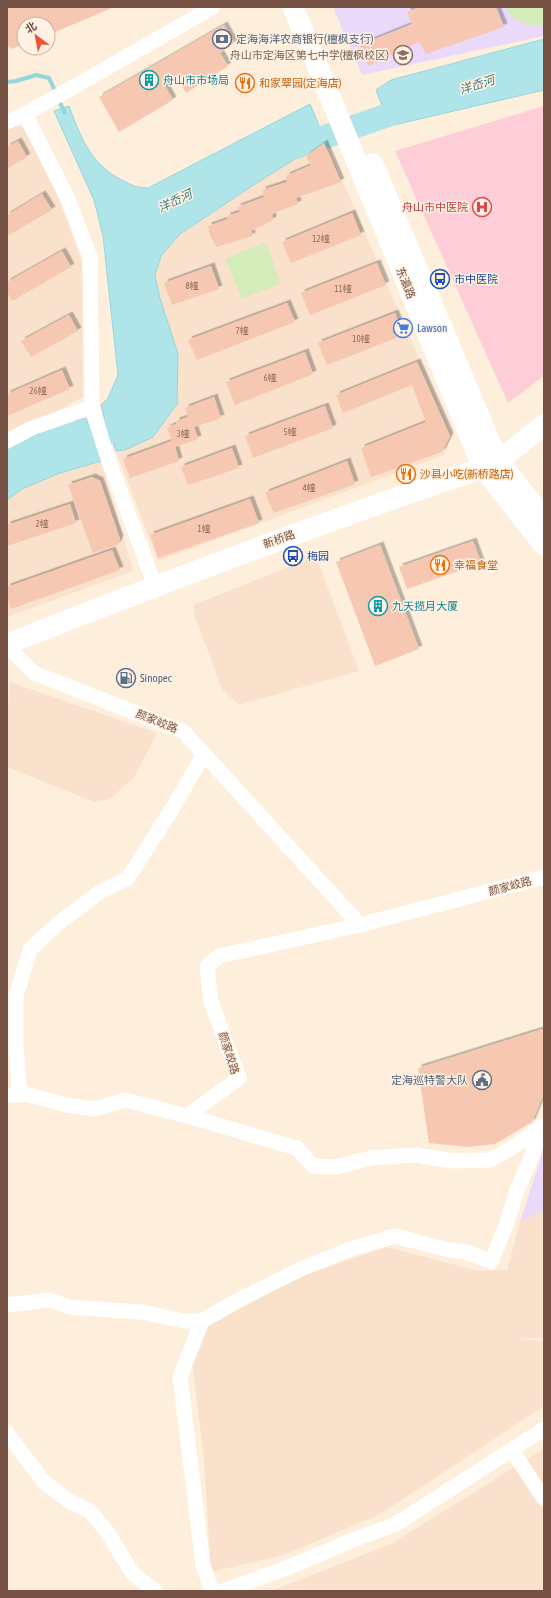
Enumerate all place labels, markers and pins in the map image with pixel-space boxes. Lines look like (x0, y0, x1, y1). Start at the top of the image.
bank icon: 定海海洋农商银行(檀枫支行) (211, 28, 233, 50)
place label: 定海海洋农商银行(檀枫支行) (236, 33, 374, 45)
school or university icon: 舟山市定海区第七中学(檀枫校区) (392, 44, 414, 66)
place label: 舟山市定海区第七中学(檀枫校区) (230, 49, 389, 61)
building icon: 舟山市市场局 (138, 69, 160, 91)
restaurant icon: 和家翠园(定海店) (234, 72, 256, 94)
place label: 舟山市市场局 (163, 74, 229, 86)
place label: 和家翠园(定海店) (259, 77, 342, 89)
hospital icon: 舟山市中医院 (471, 196, 493, 218)
place label: 舟山市中医院 (402, 201, 468, 213)
bus stop icon: 市中医院 (429, 268, 451, 290)
place label: 市中医院 (454, 273, 498, 285)
supermarket icon: Lawson (392, 317, 414, 339)
place label: Lawson (417, 322, 447, 334)
restaurant icon: 沙县小吃(新桥路店) (395, 463, 417, 485)
place label: 沙县小吃(新桥路店) (420, 468, 514, 480)
bus stop icon: 梅园 (282, 545, 304, 567)
place label: 梅园 (307, 550, 329, 562)
restaurant icon: 幸福食堂 (429, 554, 451, 576)
place label: 幸福食堂 (454, 559, 498, 571)
building icon: 九天揽月大厦 (367, 595, 389, 617)
place label: 九天揽月大厦 (392, 600, 458, 612)
fuel station icon: Sinopec (115, 667, 137, 689)
place label: Sinopec (140, 672, 173, 684)
public building icon: 定海巡特警大队 (471, 1069, 493, 1091)
place label: 定海巡特警大队 (391, 1074, 468, 1086)

